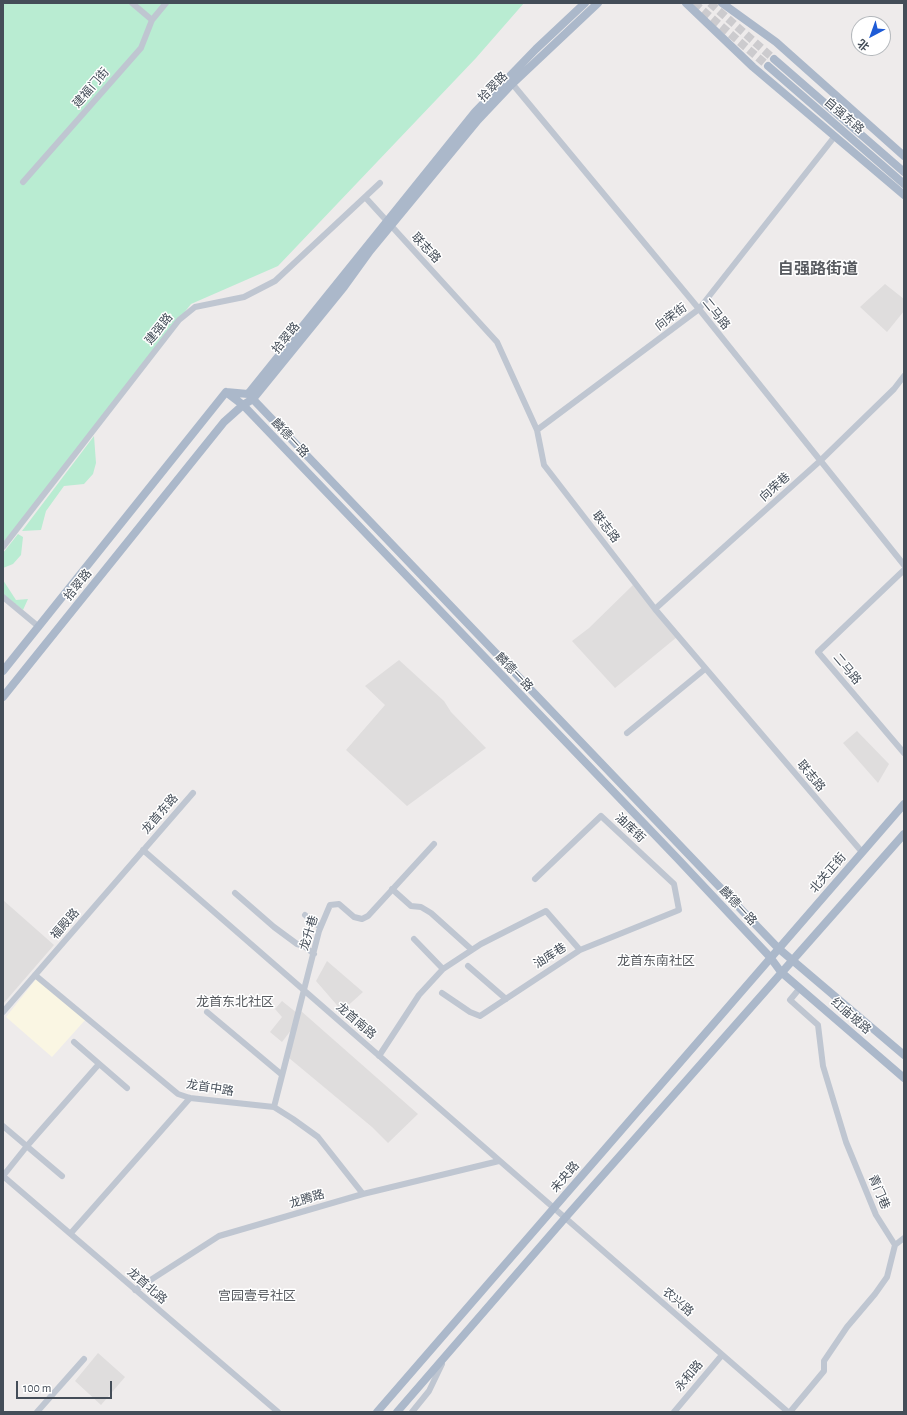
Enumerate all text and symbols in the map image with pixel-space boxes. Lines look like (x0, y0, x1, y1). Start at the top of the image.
north arrow (851, 16, 891, 56)
text: 北 (856, 37, 871, 52)
street label: 建福门街 (70, 65, 112, 111)
street label: 拾翠路 (475, 69, 511, 105)
street label: 自强东路 (821, 95, 867, 137)
street label: 联志路 (408, 230, 444, 266)
district label: 自强路街道 (778, 259, 858, 279)
street label: 二马路 (699, 295, 733, 333)
street label: 向荣街 (652, 300, 690, 334)
street label: 建强路 (142, 310, 176, 348)
street label: 拾翠路 (269, 319, 303, 357)
street label: 麟德一路 (268, 416, 312, 460)
street label: 向荣巷 (757, 470, 793, 504)
street label: 联志路 (589, 508, 623, 546)
street label: 拾翠路 (61, 566, 95, 604)
street label: 麟德一路 (492, 650, 536, 694)
street label: 二马路 (830, 651, 864, 687)
street label: 联志路 (794, 758, 828, 794)
street label: 龙首东路 (139, 791, 181, 837)
street label: 油库街 (612, 810, 648, 846)
street label: 北关正街 (807, 850, 849, 896)
street label: 麟德一路 (716, 884, 760, 928)
street label: 福殿路 (48, 906, 82, 942)
street label: 龙升巷 (297, 914, 321, 952)
street label: 油库巷 (531, 940, 569, 972)
district label: 龙首东南社区 (617, 953, 695, 969)
district label: 龙首东北社区 (196, 994, 274, 1010)
street label: 红庙坡路 (828, 995, 874, 1037)
street label: 龙首南路 (333, 1000, 379, 1042)
street label: 龙首中路 (185, 1077, 235, 1099)
street label: 未央路 (548, 1159, 582, 1195)
street label: 青门巷 (865, 1173, 893, 1211)
street label: 龙腾路 (288, 1187, 326, 1211)
street label: 龙首北路 (124, 1265, 170, 1307)
street label: 农兴路 (660, 1285, 696, 1319)
district label: 宫园壹号社区 (218, 1288, 296, 1304)
street label: 永和路 (672, 1358, 706, 1394)
scale bar (18, 1373, 114, 1399)
text: 100 m (23, 1382, 51, 1394)

